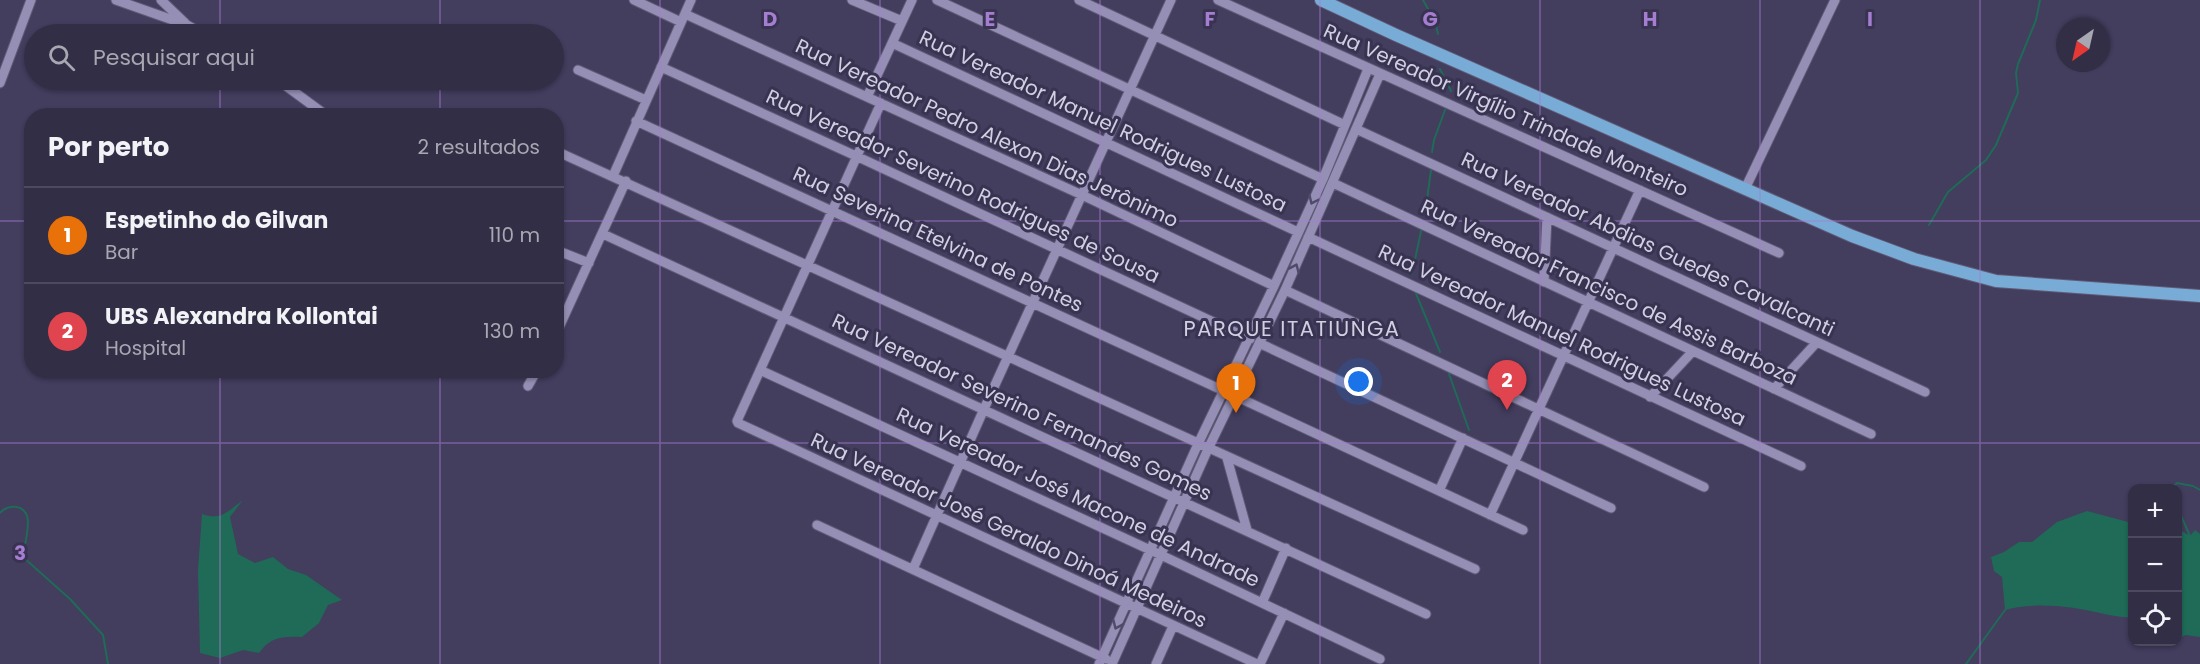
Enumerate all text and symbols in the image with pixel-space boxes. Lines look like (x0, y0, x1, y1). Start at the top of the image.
text: D (763, 5, 777, 33)
text: E (985, 5, 995, 33)
text: F (1205, 5, 1216, 33)
text: G (1422, 5, 1438, 33)
text: H (1643, 5, 1657, 33)
text: I (1867, 5, 1873, 33)
street label: Rua Vereador Virgílio Trindade Monteiro (1319, 17, 1693, 203)
north arrow (2056, 18, 2110, 72)
street label: Rua Vereador Manuel Rodrigues Lustosa (915, 23, 1291, 219)
search box (24, 24, 564, 90)
street label: Rua Vereador Pedro Alexon Dias Jerônimo (791, 32, 1183, 234)
icon: search (45, 41, 78, 74)
text: Pesquisar aqui (93, 42, 255, 73)
street label: Rua Vereador Severino Rodrigues de Sousa (762, 82, 1164, 290)
text: Por perto (48, 129, 169, 165)
text: 2 resultados (418, 133, 540, 161)
street label: Rua Vereador Abdias Guedes Cavalcanti (1457, 145, 1839, 343)
street label: Rua Severina Etelvina de Pontes (789, 159, 1087, 319)
street label: Rua Vereador Francisco de Assis Barboza (1416, 192, 1802, 392)
one-way arrow (1308, 194, 1320, 205)
text: Espetinho do Gilvan (105, 205, 328, 236)
text: 1 (64, 221, 71, 249)
text: 110 m (489, 221, 540, 249)
street label: Rua Vereador Manuel Rodrigues Lustosa (1374, 237, 1750, 433)
text: Bar (105, 238, 138, 266)
one-way arrow (1288, 263, 1300, 274)
text: UBS Alexandra Kollontai (105, 301, 378, 332)
street label: Rua Vereador Severino Fernandes Gomes (828, 306, 1216, 508)
district label: PARQUE ITATIUNGA (1184, 314, 1400, 343)
text: 2 (62, 317, 73, 345)
text: 130 m (483, 317, 540, 345)
text: Hospital (105, 334, 186, 362)
pin: 2 (1488, 360, 1526, 410)
pin: 1 (1216, 364, 1256, 413)
your location (1344, 367, 1373, 396)
street label: Rua Vereador José Macone de Andrade (892, 400, 1264, 594)
street label: Rua Vereador José Geraldo Dinoá Medeiros (806, 426, 1212, 634)
map controls (2128, 484, 2182, 646)
button: + (2128, 484, 2182, 538)
button: − (2128, 538, 2182, 592)
text: 3 (14, 539, 26, 567)
button: locate (2128, 592, 2182, 646)
one-way arrow (1112, 619, 1124, 630)

